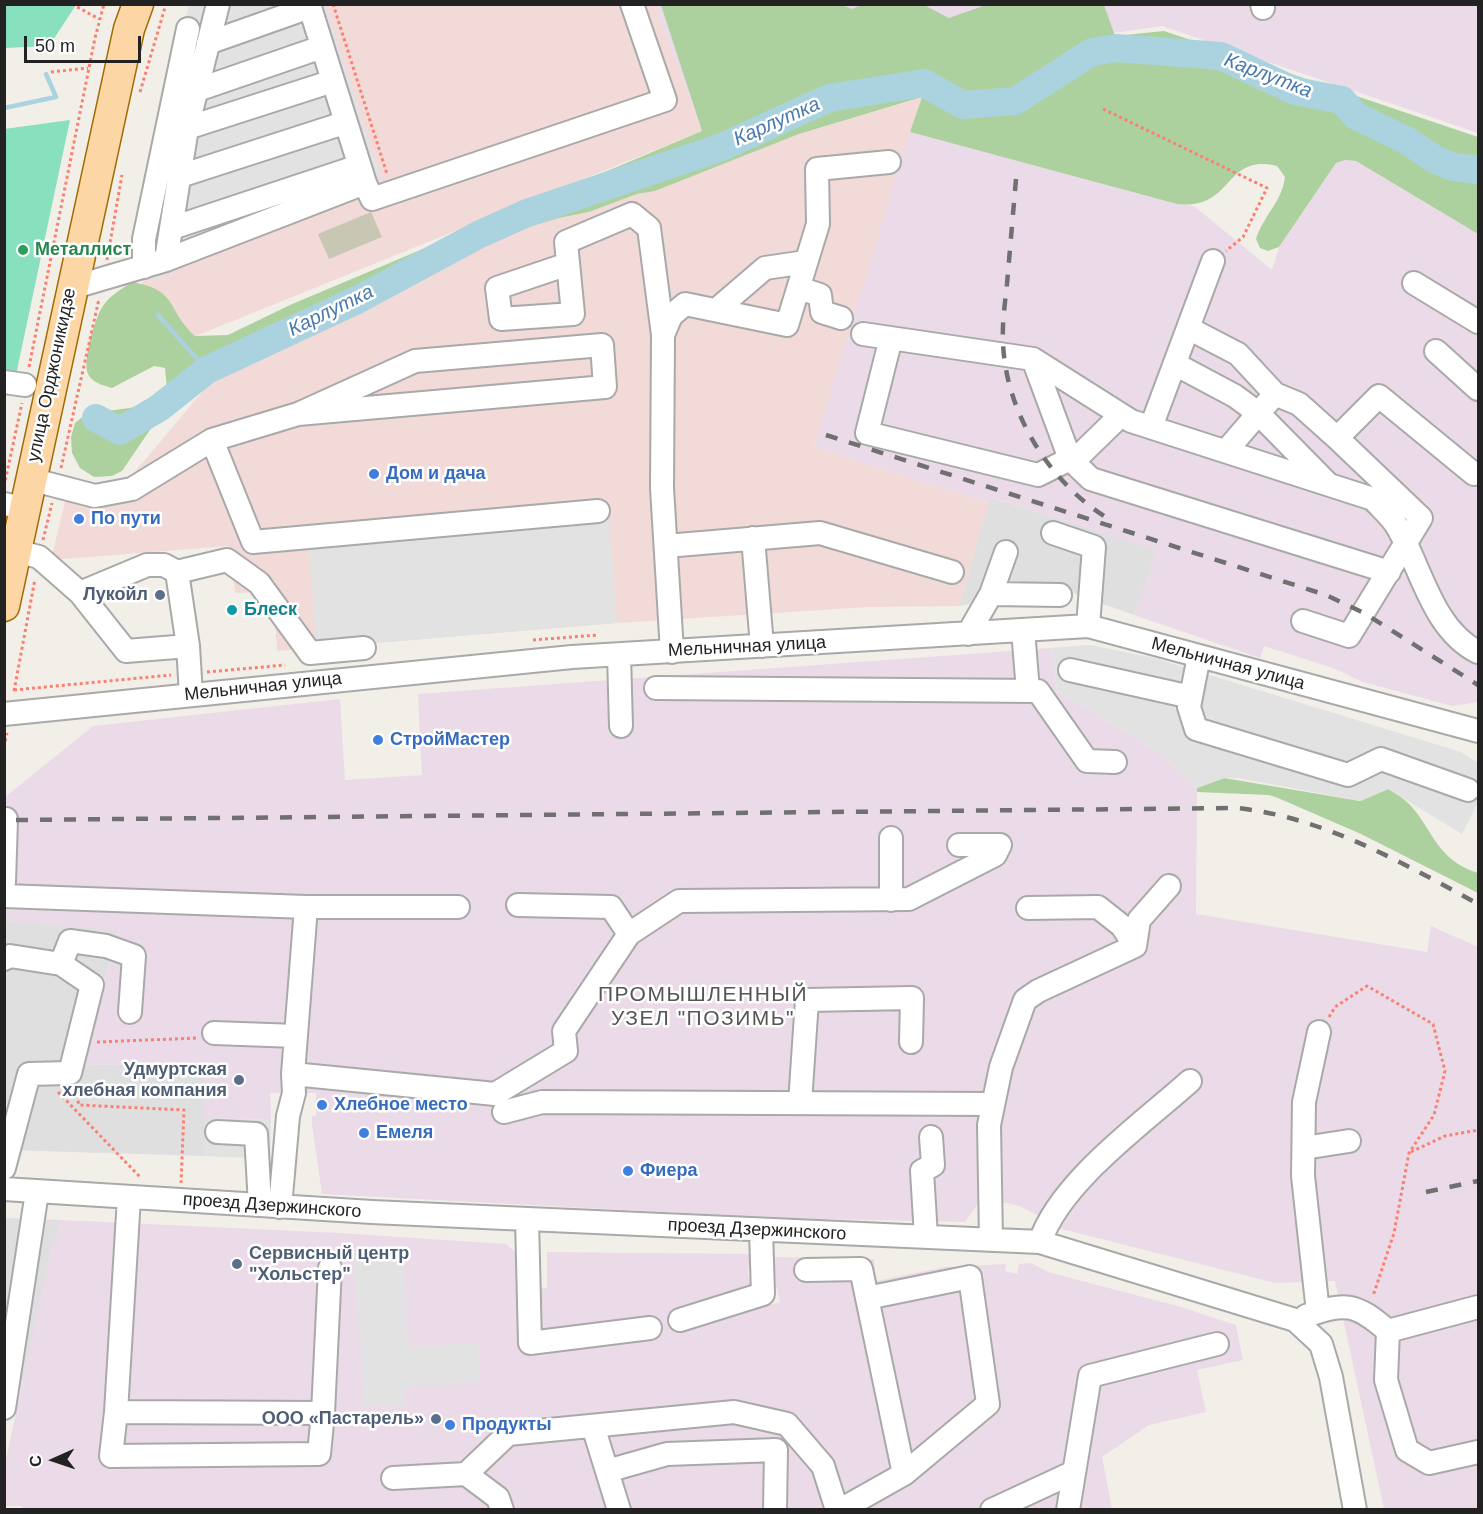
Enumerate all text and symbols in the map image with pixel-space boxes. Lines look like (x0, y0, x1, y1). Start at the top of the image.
scale bar (27, 24, 144, 62)
text: 50 m (35, 36, 75, 56)
water label: Карлутка (1221, 48, 1315, 104)
water label: Карлутка (730, 92, 824, 152)
place label: Металлист (35, 239, 131, 261)
marker: Металлист (16, 243, 30, 257)
water label: Карлутка (284, 280, 378, 342)
street label: улица Орджоникидзе (23, 286, 81, 464)
place label: Дом и дача (386, 463, 486, 485)
marker: Дом и дача (367, 467, 381, 481)
place label: По пути (91, 508, 161, 530)
marker: По пути (72, 512, 86, 526)
place label: Лукойл (83, 584, 148, 606)
marker: Лукойл (153, 588, 167, 602)
place label: Блеск (244, 599, 297, 621)
marker: Блеск (225, 603, 239, 617)
street label: Мельничная улица (668, 632, 826, 662)
street label: Мельничная улица (1149, 633, 1307, 695)
street label: Мельничная улица (183, 668, 343, 706)
place label: СтройМастер (390, 729, 510, 751)
marker: СтройМастер (371, 733, 385, 747)
district label: ПРОМЫШЛЕННЫЙ УЗЕЛ "ПОЗИМЬ" (598, 982, 808, 1032)
place label: Удмуртская хлебная компания (62, 1059, 227, 1102)
marker: Удмуртская хлебная компания (232, 1073, 246, 1087)
place label: Хлебное место (334, 1094, 468, 1116)
marker: Хлебное место (315, 1098, 329, 1112)
place label: Емеля (376, 1122, 433, 1144)
marker: Емеля (357, 1126, 371, 1140)
place label: Фиера (640, 1160, 697, 1182)
marker: Фиера (621, 1164, 635, 1178)
street label: проезд Дзержинского (182, 1189, 362, 1223)
street label: проезд Дзержинского (667, 1215, 847, 1245)
place label: Сервисный центр "Хольстер" (249, 1243, 409, 1286)
marker: Сервисный центр "Хольстер" (230, 1257, 244, 1271)
place label: ООО «Пастарель» (262, 1408, 424, 1430)
marker: ООО «Пастарель» (429, 1412, 443, 1426)
place label: Продукты (462, 1414, 552, 1436)
marker: Продукты (443, 1418, 457, 1432)
north arrow (24, 1430, 84, 1490)
text: С (27, 1455, 44, 1467)

